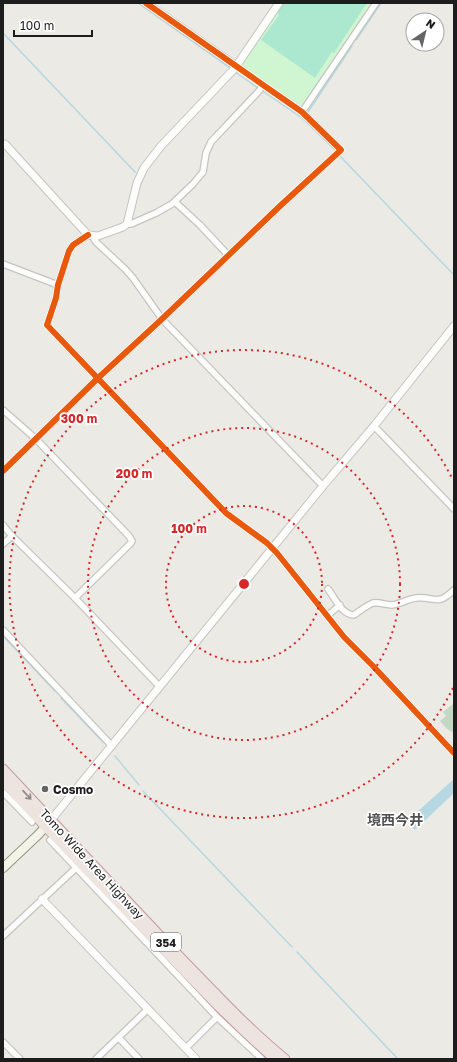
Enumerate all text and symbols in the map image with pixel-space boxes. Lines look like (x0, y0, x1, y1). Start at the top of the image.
scale bar (14, 12, 92, 38)
north arrow (405, 12, 445, 52)
text: N (424, 16, 438, 31)
text: 100 m (20, 18, 54, 33)
text: 300 m (61, 411, 97, 426)
text: 200 m (116, 466, 152, 481)
text: 100 m (171, 521, 207, 536)
centre of rings (237, 577, 251, 591)
place label: Cosmo (53, 782, 93, 797)
marker: Cosmo (40, 784, 50, 794)
one-way arrow (22, 790, 32, 800)
street label: Tomo Wide Area Highway (37, 806, 147, 923)
district label: 境西今井 (367, 811, 423, 828)
road number: 354 (151, 933, 181, 951)

